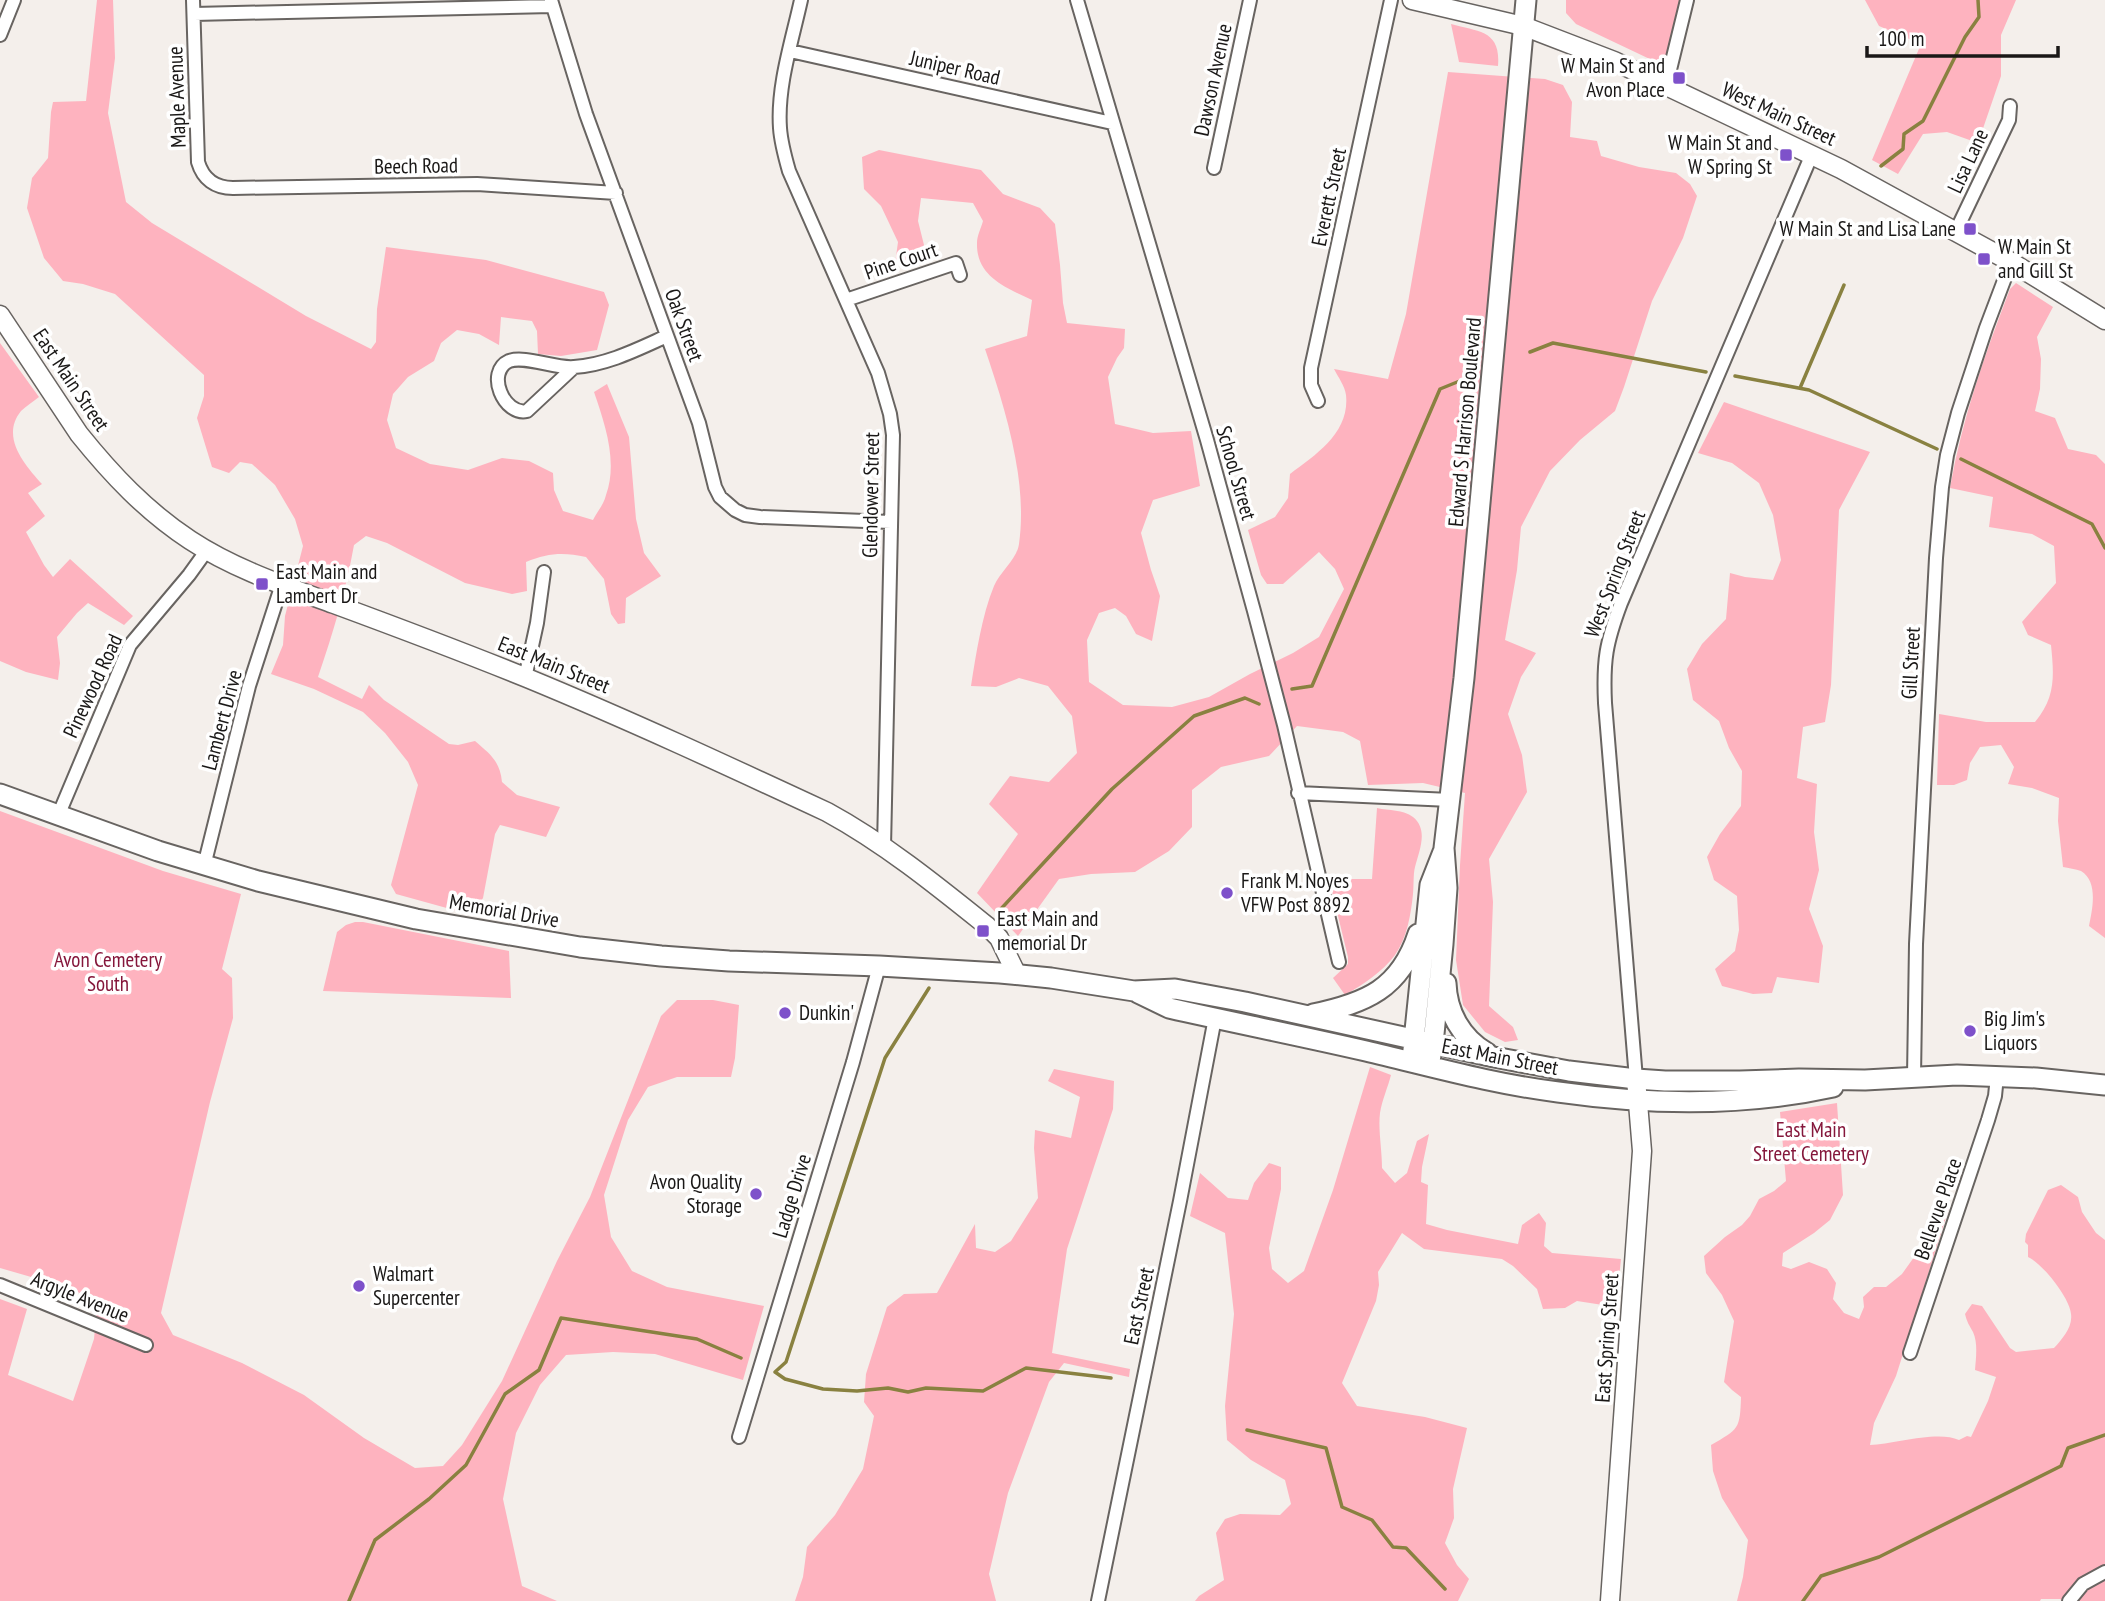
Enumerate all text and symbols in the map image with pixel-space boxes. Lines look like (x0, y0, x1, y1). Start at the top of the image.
scale bar (1867, 14, 2058, 58)
street label: Dawson Avenue (1187, 21, 1238, 139)
text: 100 m (1878, 25, 1924, 52)
street label: Juniper Road (906, 44, 1003, 91)
street label: Maple Avenue (161, 46, 192, 148)
place label: W Main St and Avon Place (1561, 52, 1665, 103)
marker: W Main St and Avon Place (1671, 70, 1687, 86)
street label: West Main Street (1718, 75, 1841, 152)
street label: Lisa Lane (1941, 124, 1994, 197)
place label: W Main St and W Spring St (1668, 129, 1772, 180)
street label: Everett Street (1305, 145, 1352, 248)
marker: W Main St and W Spring St (1778, 147, 1794, 163)
street label: Beech Road (374, 151, 458, 180)
place label: W Main St and Lisa Lane (1780, 215, 1956, 242)
marker: W Main St and Lisa Lane (1962, 221, 1978, 237)
place label: W Main St and Gill St (1998, 233, 2073, 284)
street label: Pine Court (861, 235, 941, 286)
marker: W Main St and Gill St (1976, 251, 1992, 267)
street label: Oak Street (659, 285, 710, 365)
street label: Edward S Harrison Boulevard (1442, 316, 1487, 528)
street label: East Main Street (27, 323, 116, 436)
street label: School Street (1210, 423, 1263, 523)
street label: Glendower Street (856, 432, 885, 558)
street label: West Spring Street (1578, 506, 1651, 641)
place label: East Main and Lambert Dr (276, 558, 377, 609)
marker: East Main and Lambert Dr (254, 576, 270, 592)
street label: Gill Street (1895, 626, 1926, 700)
street label: Pinewood Road (57, 630, 128, 742)
street label: East Main Street (494, 630, 614, 699)
street label: Lambert Drive (195, 667, 248, 773)
place label: Frank M. Noyes VFW Post 8892 (1240, 867, 1351, 918)
marker: Frank M. Noyes VFW Post 8892 (1219, 885, 1235, 901)
street label: Memorial Drive (447, 888, 561, 933)
place label: East Main and memorial Dr (997, 905, 1098, 956)
marker: East Main and memorial Dr (975, 923, 991, 939)
park label: Avon Cemetery South (54, 946, 162, 997)
place label: Dunkin' (799, 999, 854, 1026)
marker: Dunkin' (777, 1005, 793, 1021)
place label: Big Jim's Liquors (1984, 1005, 2045, 1056)
marker: Big Jim's Liquors (1962, 1023, 1978, 1039)
street label: East Main Street (1439, 1032, 1561, 1081)
park label: East Main Street Cemetery (1753, 1116, 1869, 1167)
street label: Ladge Drive (766, 1151, 817, 1241)
street label: Bellevue Place (1908, 1155, 1967, 1263)
place label: Avon Quality Storage (650, 1168, 742, 1219)
marker: Avon Quality Storage (748, 1186, 764, 1202)
place label: Walmart Supercenter (373, 1260, 460, 1311)
street label: Argyle Avenue (27, 1265, 133, 1328)
street label: East Street (1117, 1265, 1160, 1347)
street label: East Spring Street (1589, 1272, 1624, 1403)
marker: Walmart Supercenter (351, 1278, 367, 1294)

